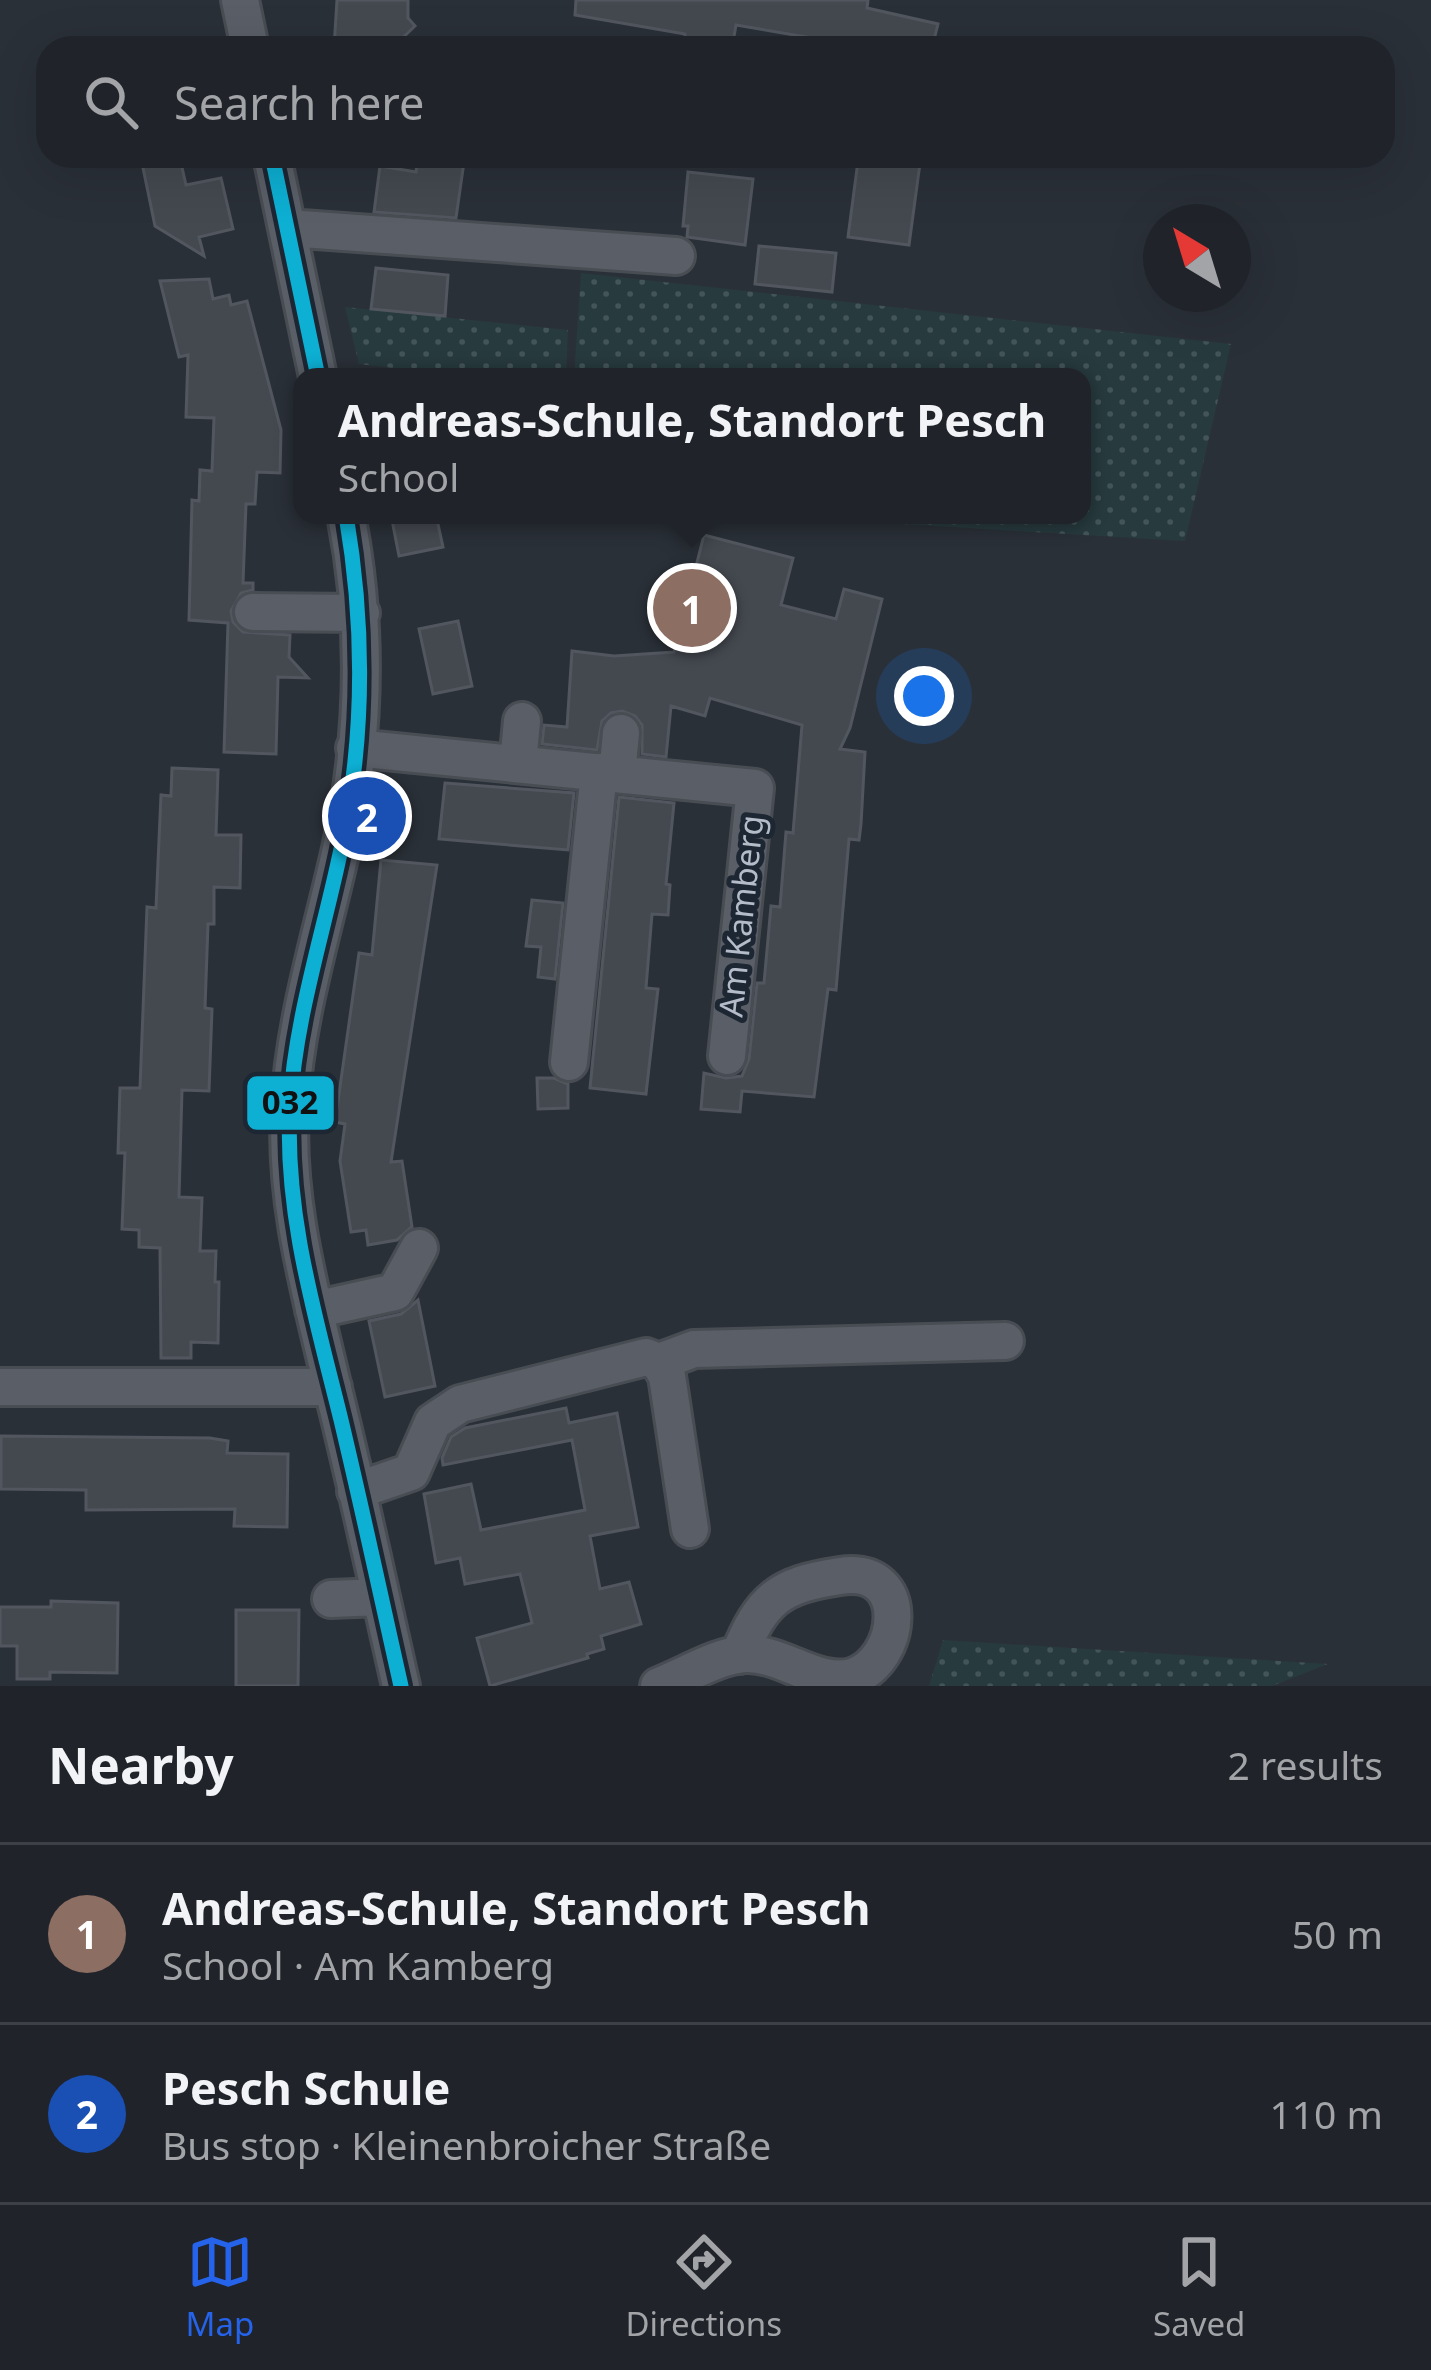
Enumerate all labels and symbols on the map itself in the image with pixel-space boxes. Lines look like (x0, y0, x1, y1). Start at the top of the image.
north arrow (1143, 204, 1251, 312)
pin: 1 (653, 563, 731, 653)
your location (894, 666, 954, 726)
pin: 2 (328, 771, 406, 861)
street label: Am Kamberg (708, 813, 773, 1019)
line badge: 032 (245, 1074, 336, 1132)
text: 032 (262, 1079, 318, 1124)

